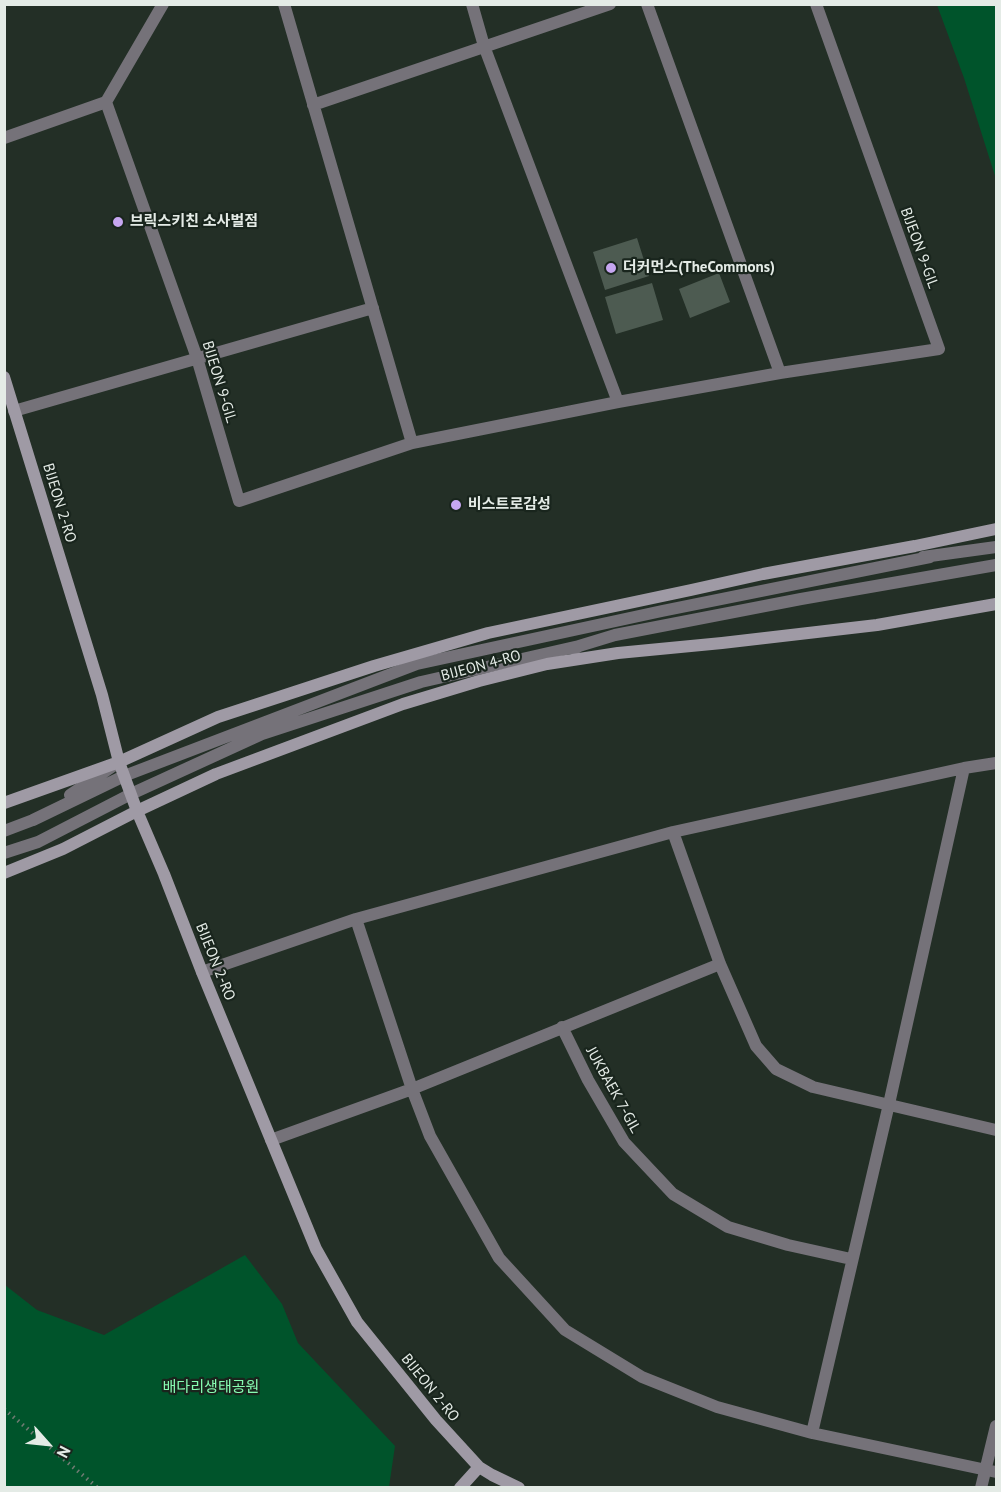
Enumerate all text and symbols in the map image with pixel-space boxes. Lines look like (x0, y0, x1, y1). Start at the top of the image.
street label: BIJEON 9-GIL (896, 205, 942, 291)
place label: 브릭스키친 소사벌점 (130, 213, 258, 231)
marker: 브릭스키친 소사벌점 (111, 215, 125, 229)
place label: 더커먼스(TheCommons) (623, 259, 775, 277)
marker: 더커먼스(TheCommons) (604, 261, 618, 275)
street label: BIJEON 9-GIL (198, 339, 240, 425)
street label: BIJEON 2-RO (38, 461, 80, 545)
place label: 비스트로감성 (468, 496, 551, 514)
marker: 비스트로감성 (449, 498, 463, 512)
street label: BIJEON 4-RO (439, 647, 523, 685)
street label: BIJEON 2-RO (191, 921, 239, 1003)
street label: JUKBAEK 7-GIL (582, 1044, 644, 1136)
street label: BIJEON 2-RO (397, 1350, 463, 1426)
park label: 배다리생태공원 (163, 1379, 259, 1397)
north arrow (18, 1414, 78, 1474)
text: N (53, 1443, 75, 1461)

